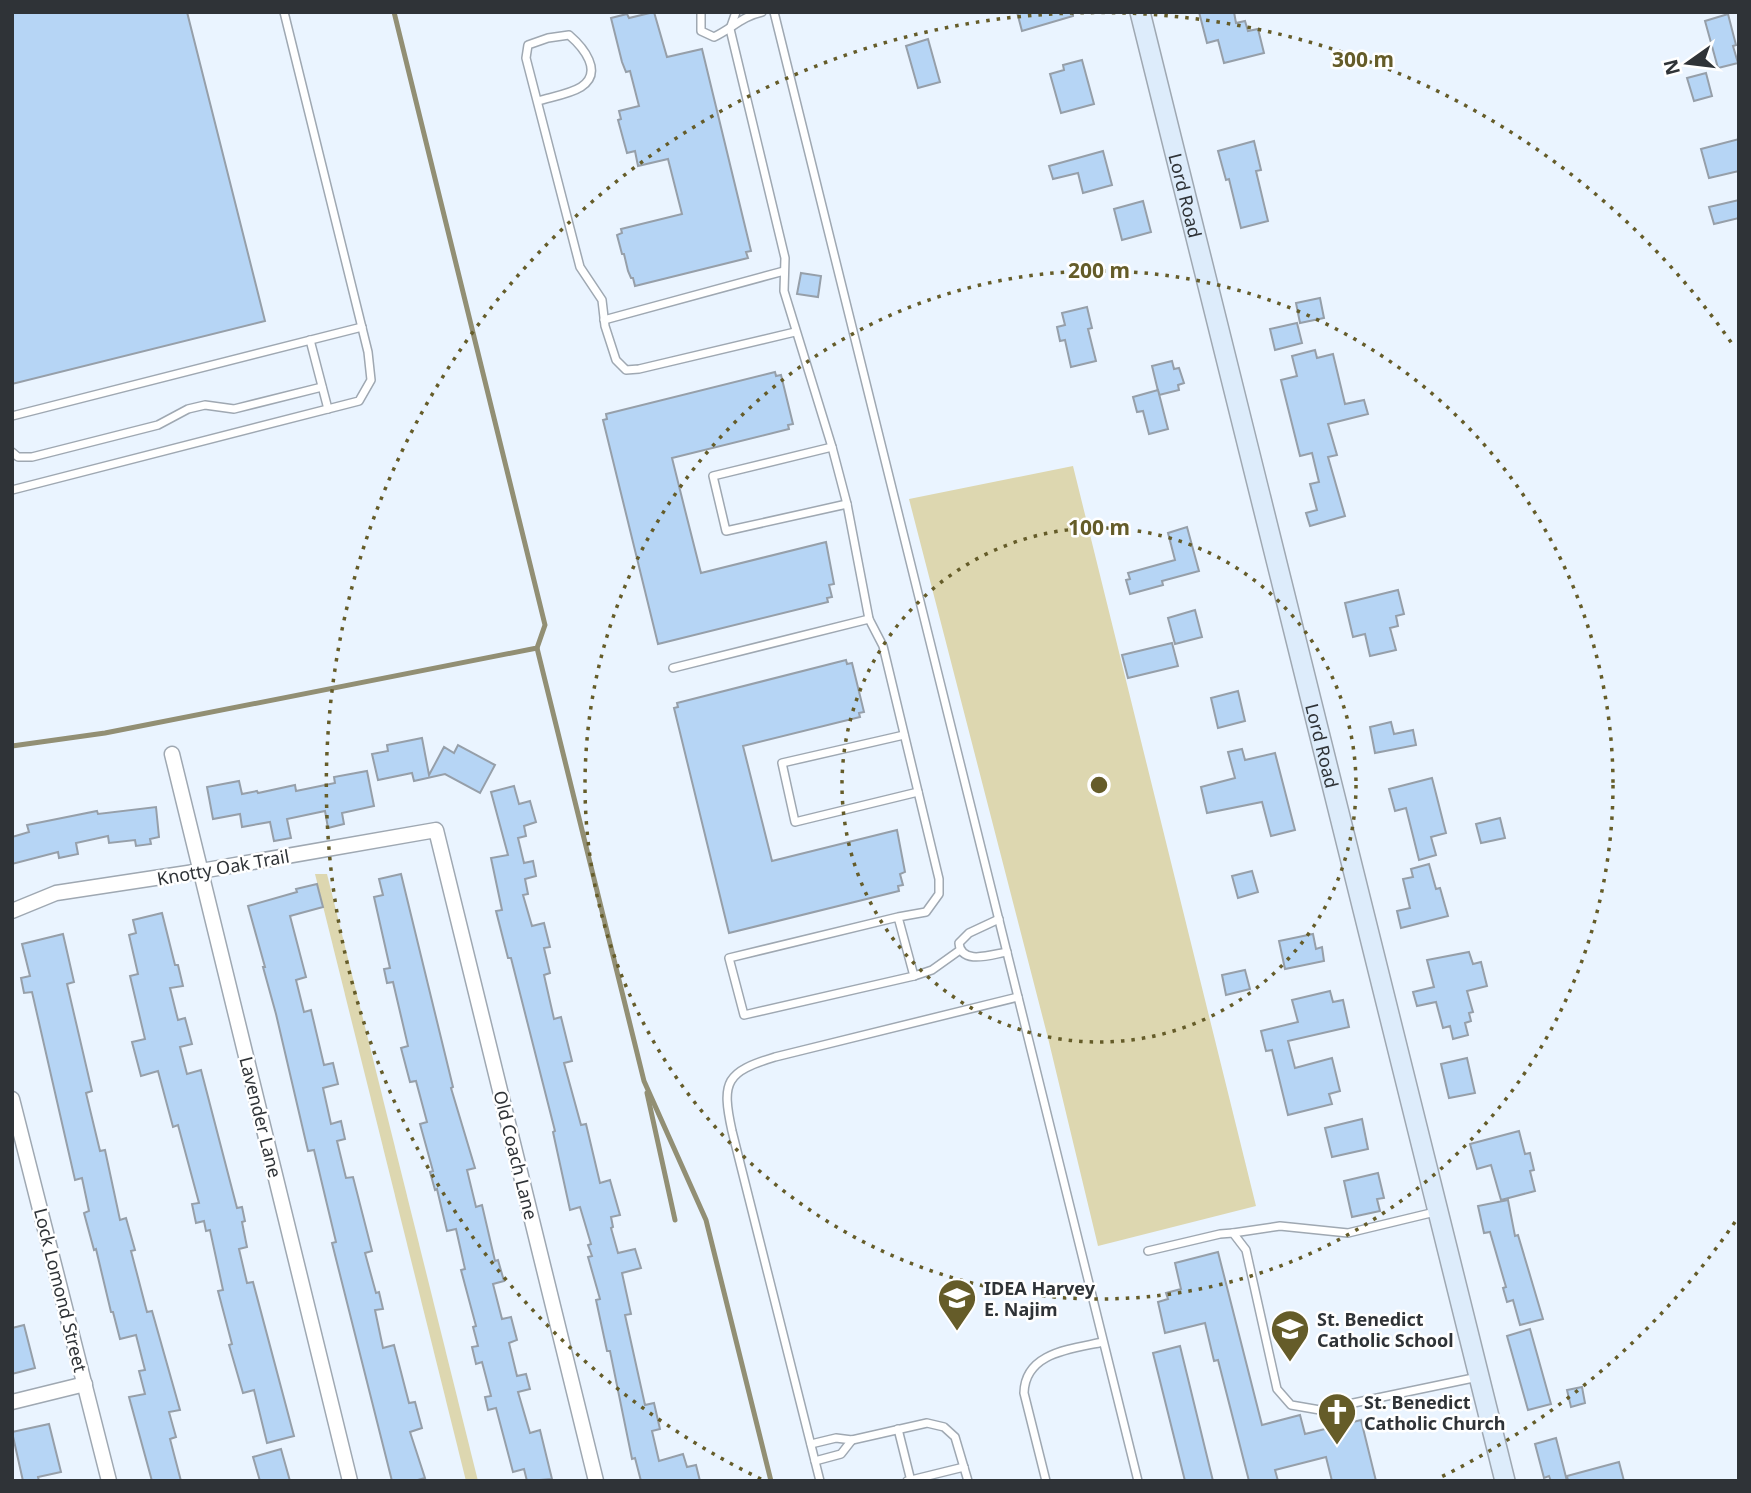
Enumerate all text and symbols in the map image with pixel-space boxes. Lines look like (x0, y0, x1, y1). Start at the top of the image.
north arrow (1653, 28, 1723, 98)
text: 300 m (1332, 45, 1394, 73)
text: N (1657, 56, 1686, 78)
street label: Lord Road (1164, 151, 1208, 240)
text: 200 m (1068, 256, 1130, 284)
text: 100 m (1068, 513, 1130, 541)
street label: Lord Road (1300, 701, 1344, 791)
centre of rings (1087, 773, 1111, 797)
street label: Knotty Oak Trail (155, 844, 291, 890)
street label: Lavender Lane (234, 1054, 288, 1180)
street label: Old Coach Lane (488, 1088, 544, 1222)
street label: Lock Lomond Street (29, 1205, 93, 1375)
place label: IDEA Harvey E. Najim (984, 1276, 1096, 1321)
school or university icon: IDEA Harvey E. Najim (936, 1277, 978, 1332)
place label: St. Benedict Catholic School (1317, 1307, 1454, 1352)
school or university icon: St. Benedict Catholic School (1269, 1308, 1311, 1363)
place label: St. Benedict Catholic Church (1364, 1390, 1505, 1435)
church icon: St. Benedict Catholic Church (1316, 1391, 1358, 1446)

